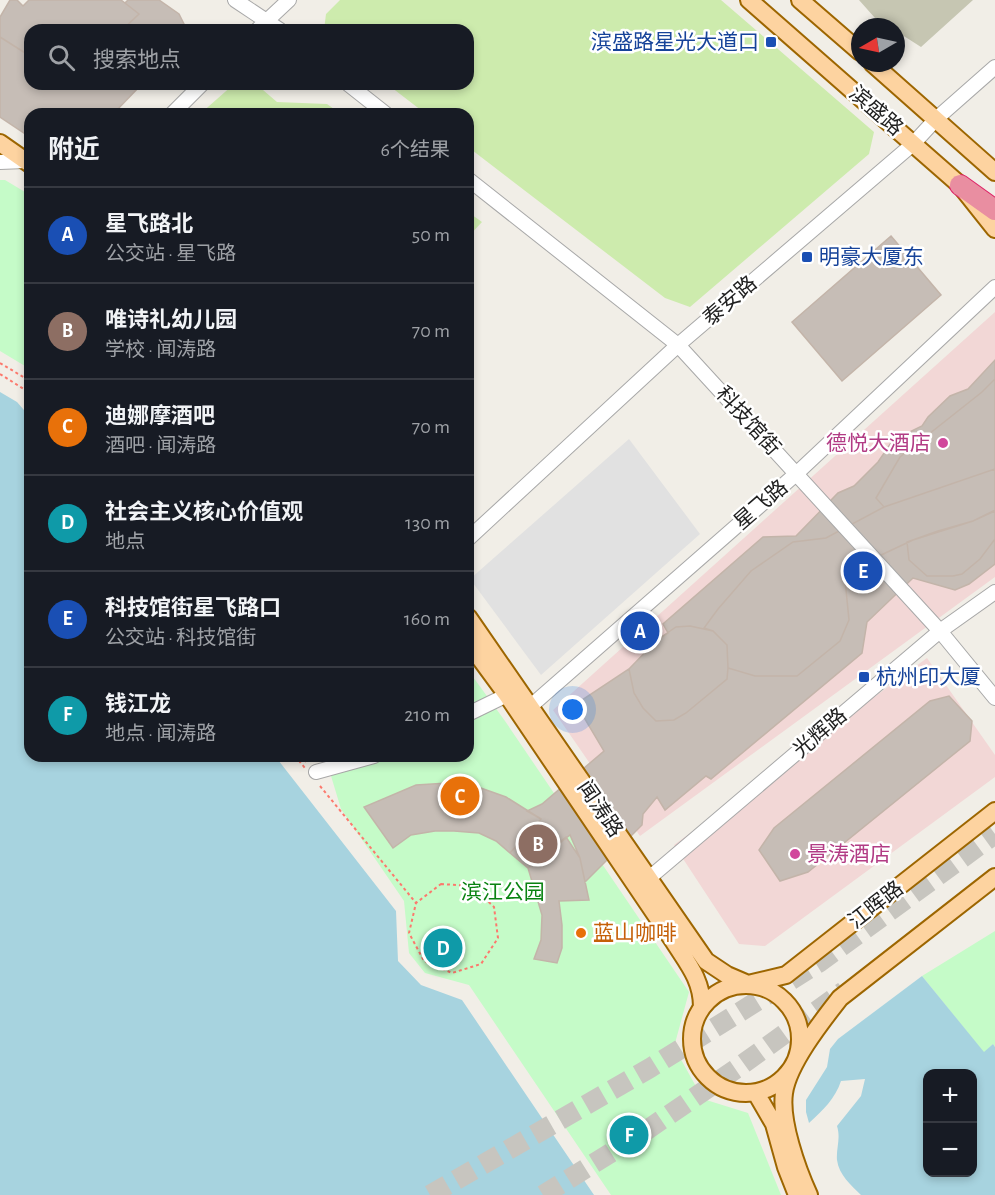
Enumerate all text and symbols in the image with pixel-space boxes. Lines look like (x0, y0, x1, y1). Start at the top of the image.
north arrow (851, 18, 905, 72)
search box (24, 24, 474, 90)
place label: 滨盛路星光大道口 (591, 31, 759, 53)
marker: 滨盛路星光大道口 (764, 35, 778, 49)
icon: search (45, 41, 78, 74)
text: 搜索地点 (93, 49, 181, 71)
street label: 滨盛路 (845, 82, 907, 140)
text: 附近 (48, 137, 100, 163)
text: 6个结果 (381, 140, 450, 160)
text: 星飞路北 (105, 213, 193, 235)
text: A (62, 225, 74, 245)
text: 50 m (412, 225, 450, 245)
text: 公交站 · 星飞路 (105, 244, 236, 264)
place label: 明豪大厦东 (819, 246, 924, 268)
marker: 明豪大厦东 (800, 250, 814, 264)
street label: 泰安路 (699, 272, 761, 330)
text: 唯诗礼幼儿园 (105, 309, 237, 331)
text: B (62, 321, 73, 341)
text: 70 m (412, 321, 450, 341)
text: 学校 · 闻涛路 (105, 340, 216, 360)
street label: 科技馆街 (712, 382, 785, 459)
text: 迪娜摩酒吧 (105, 405, 215, 427)
text: C (62, 417, 73, 437)
text: 70 m (412, 417, 450, 437)
place label: 德悦大酒店 (826, 432, 931, 454)
text: 酒吧 · 闻涛路 (105, 436, 216, 456)
marker: 德悦大酒店 (936, 436, 950, 450)
street label: 星飞路 (730, 476, 792, 534)
text: 社会主义核心价值观 (105, 501, 303, 523)
text: D (61, 513, 74, 533)
text: 130 m (405, 513, 450, 533)
text: 地点 (105, 532, 145, 552)
pin: E (844, 548, 882, 594)
text: 科技馆街星飞路口 (105, 597, 281, 619)
pin: A (620, 608, 660, 654)
text: E (62, 609, 73, 629)
text: 160 m (404, 609, 450, 629)
text: 公交站 · 科技馆街 (105, 628, 256, 648)
place label: 杭州印大厦 (876, 666, 981, 688)
marker: 杭州印大厦 (857, 670, 871, 684)
text: 钱江龙 (105, 693, 171, 715)
your location (558, 695, 587, 724)
street label: 光辉路 (789, 704, 851, 762)
text: F (63, 705, 72, 725)
text: 210 m (404, 705, 450, 725)
text: 地点 · 闻涛路 (105, 724, 216, 744)
pin: C (440, 774, 480, 818)
street label: 闻涛路 (574, 776, 627, 841)
pin: B (518, 822, 558, 866)
place label: 景涛酒店 (807, 843, 891, 865)
marker: 景涛酒店 (788, 847, 802, 861)
street label: 江晖路 (844, 877, 907, 933)
park label: 滨江公园 (461, 881, 545, 903)
place label: 蓝山咖啡 (593, 922, 677, 944)
pin: D (424, 926, 462, 970)
marker: 蓝山咖啡 (574, 926, 588, 940)
map controls (923, 1069, 977, 1177)
button: + (923, 1069, 977, 1123)
pin: F (610, 1112, 648, 1158)
button: − (923, 1123, 977, 1177)

